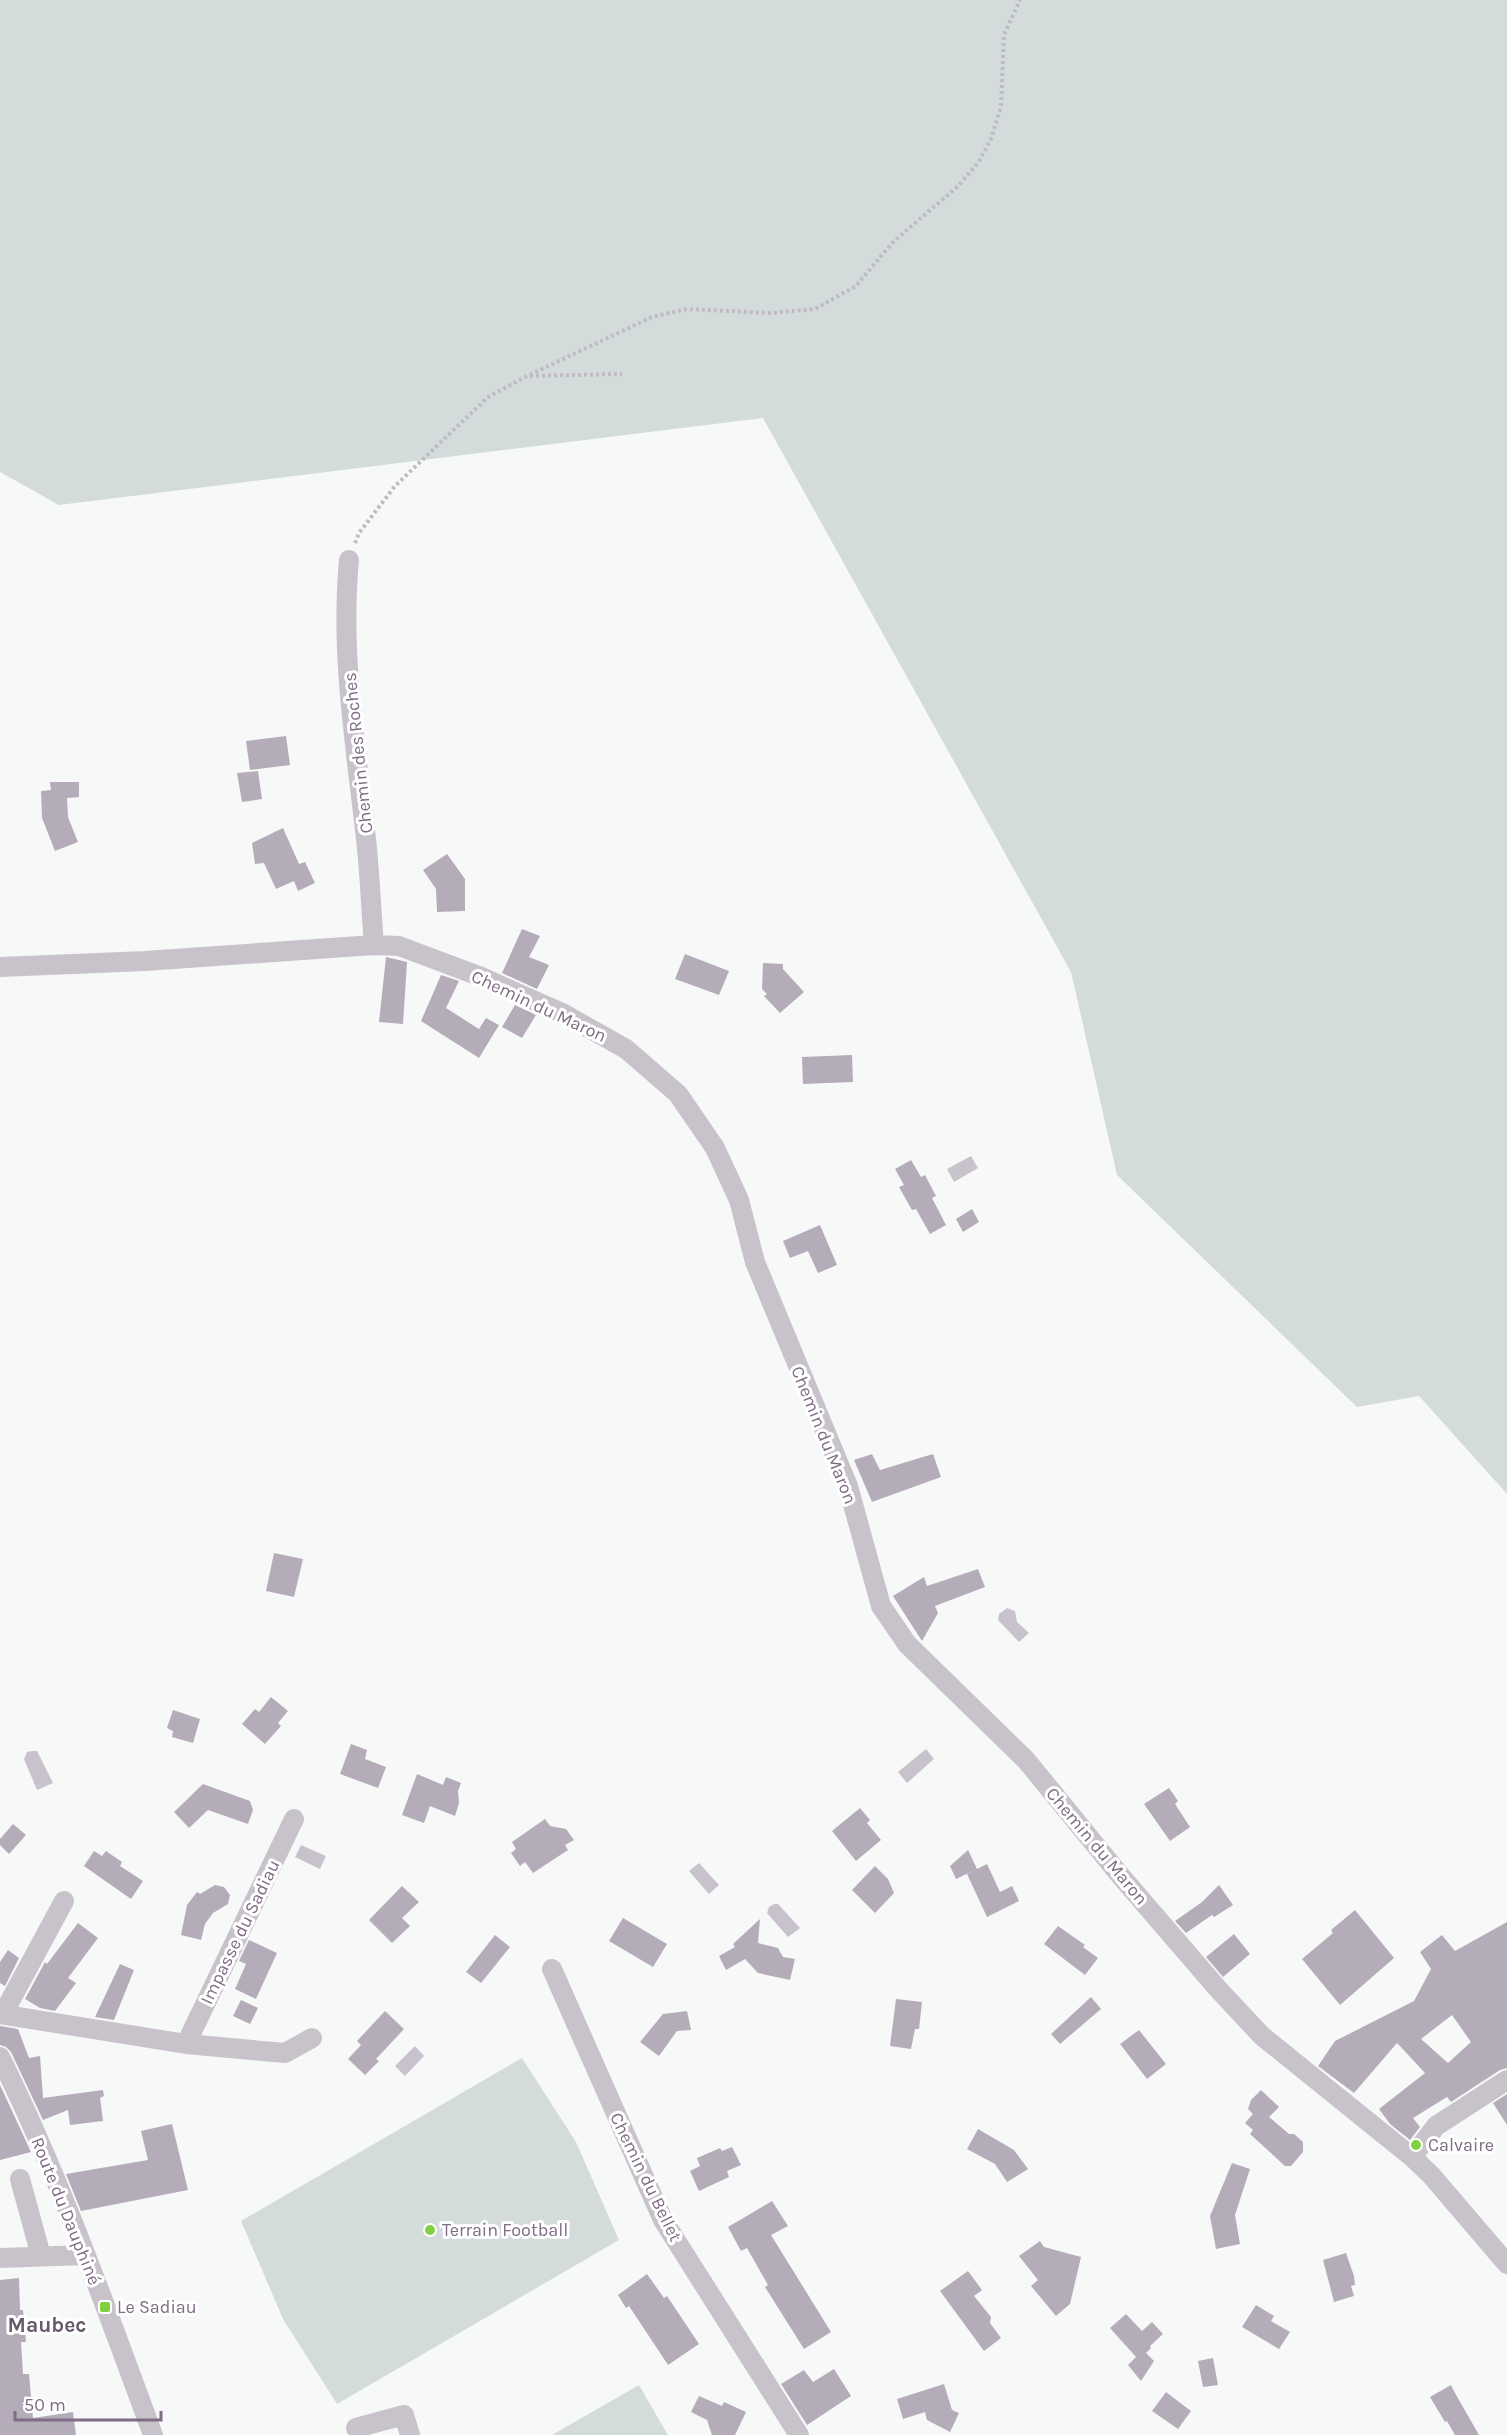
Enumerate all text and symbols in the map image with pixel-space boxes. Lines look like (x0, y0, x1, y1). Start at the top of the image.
street label: Chemin des Roches (339, 671, 377, 835)
street label: Chemin du Maron (468, 965, 610, 1047)
street label: Chemin du Maron (786, 1363, 862, 1507)
street label: Chemin du Maron (1041, 1783, 1153, 1909)
street label: Impasse du Sadiau (195, 1856, 285, 2008)
street label: Chemin du Bellet (605, 2109, 687, 2245)
street label: Route du Dauphiné (26, 2134, 106, 2288)
place label: Calvaire (1428, 2134, 1494, 2156)
marker: Calvaire (1409, 2138, 1423, 2152)
place label: Terrain Football (442, 2219, 568, 2241)
marker: Terrain Football (423, 2223, 437, 2237)
place label: Le Sadiau (117, 2296, 197, 2318)
marker: Le Sadiau (98, 2300, 112, 2314)
district label: Maubec (8, 2313, 86, 2337)
scale bar (15, 2384, 160, 2422)
text: 50 m (24, 2394, 66, 2416)

